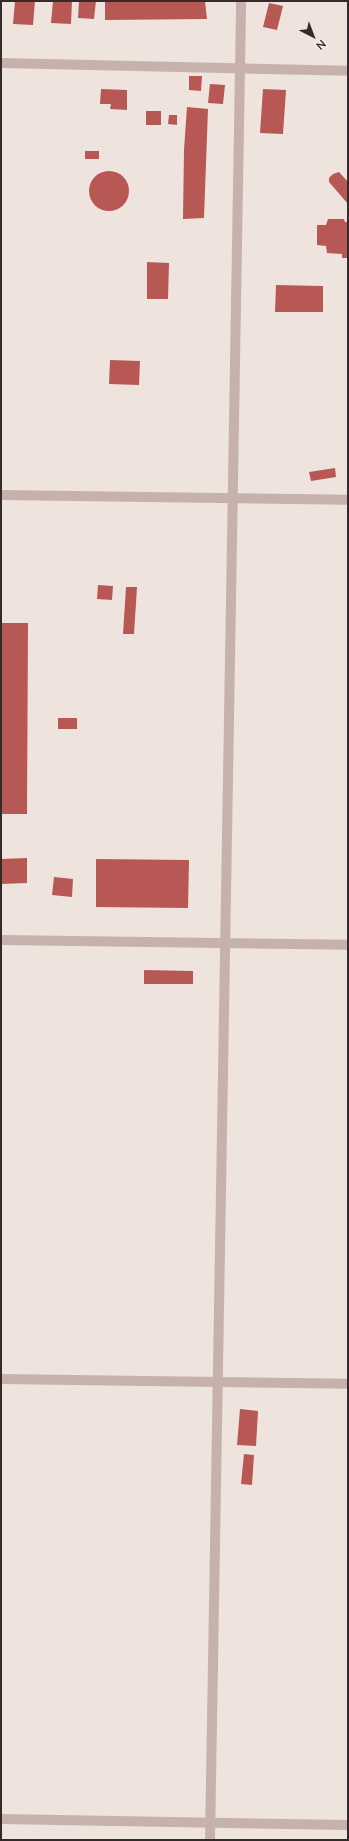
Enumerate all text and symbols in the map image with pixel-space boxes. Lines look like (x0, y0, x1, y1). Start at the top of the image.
north arrow (293, 16, 333, 56)
text: N (314, 38, 329, 53)

